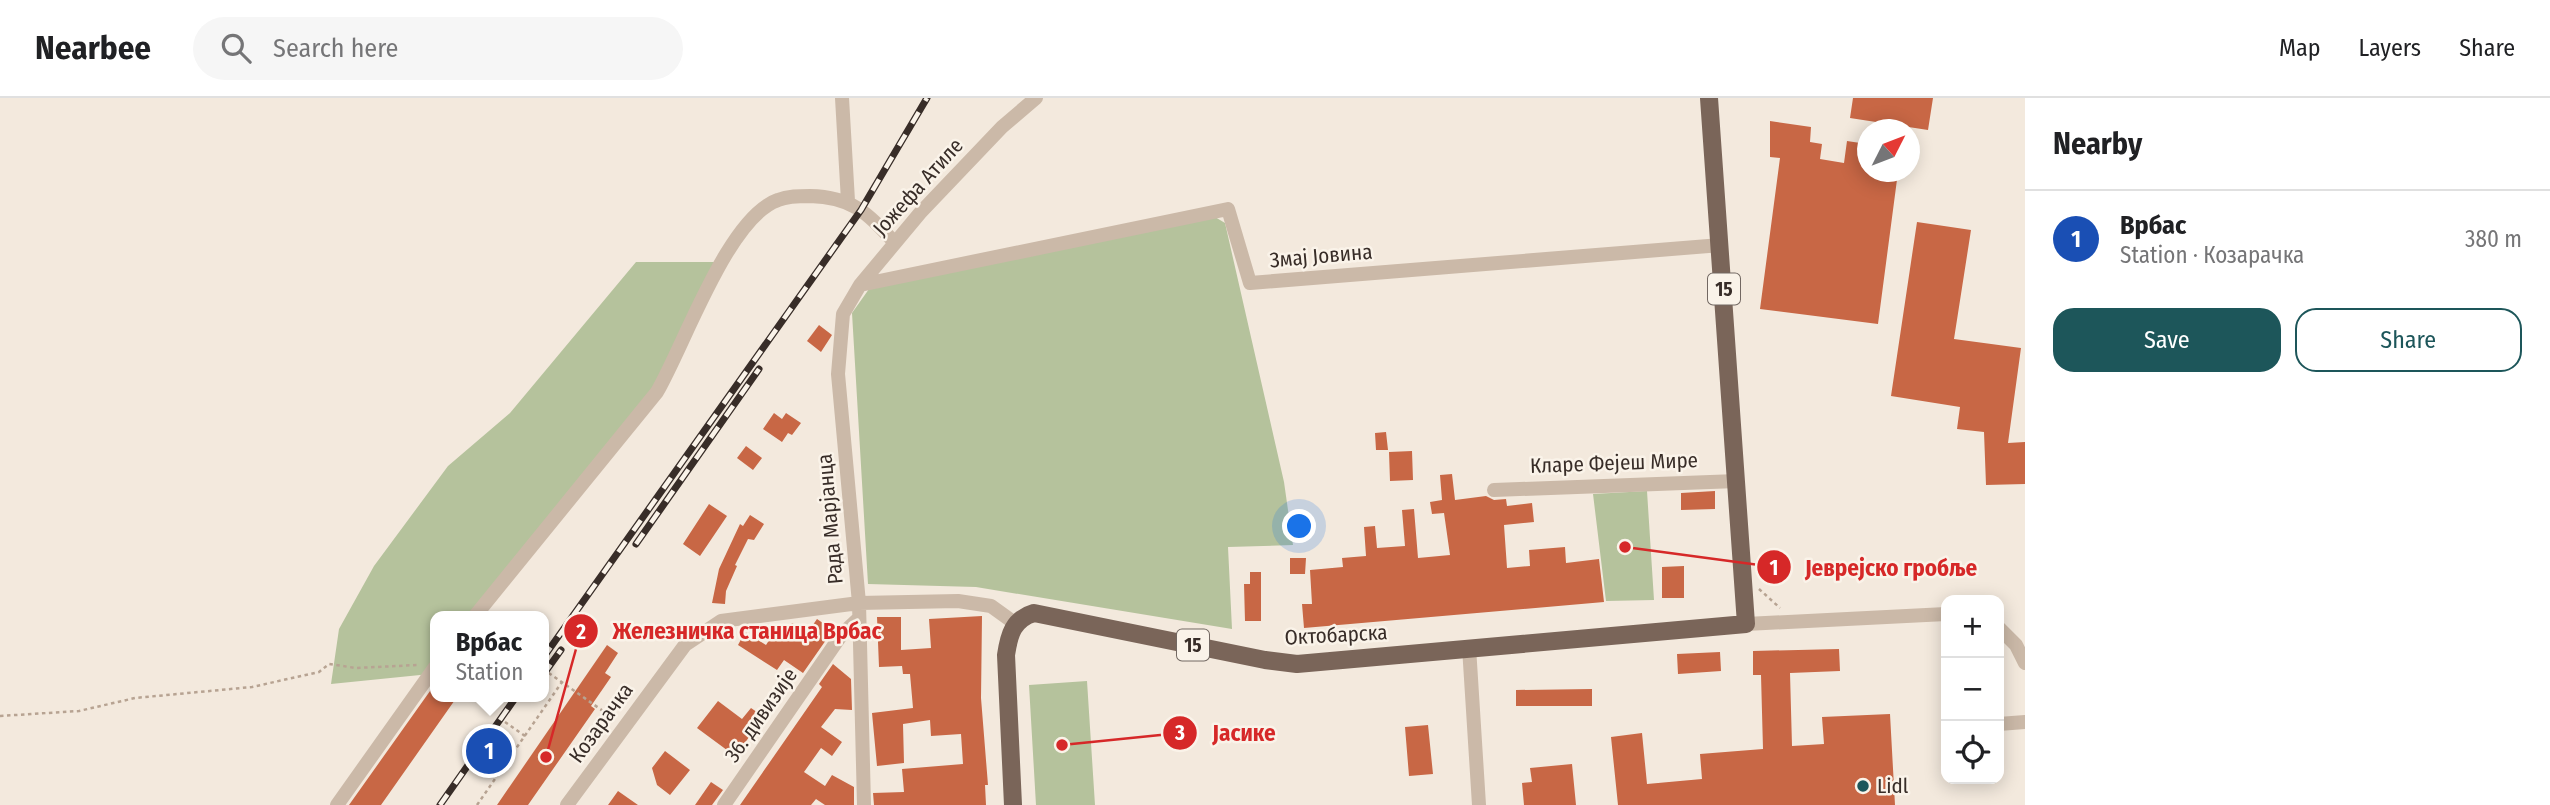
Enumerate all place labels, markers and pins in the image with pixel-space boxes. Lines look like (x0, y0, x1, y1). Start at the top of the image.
callout: Јеврејско гробље (1756, 545, 1991, 589)
callout: Железничка станица Врбас (564, 609, 896, 653)
callout: Јасике (1163, 711, 1289, 755)
pin: 1 (466, 725, 512, 777)
place label: Lidl (1877, 773, 1909, 799)
marker: Lidl (1855, 778, 1871, 794)

